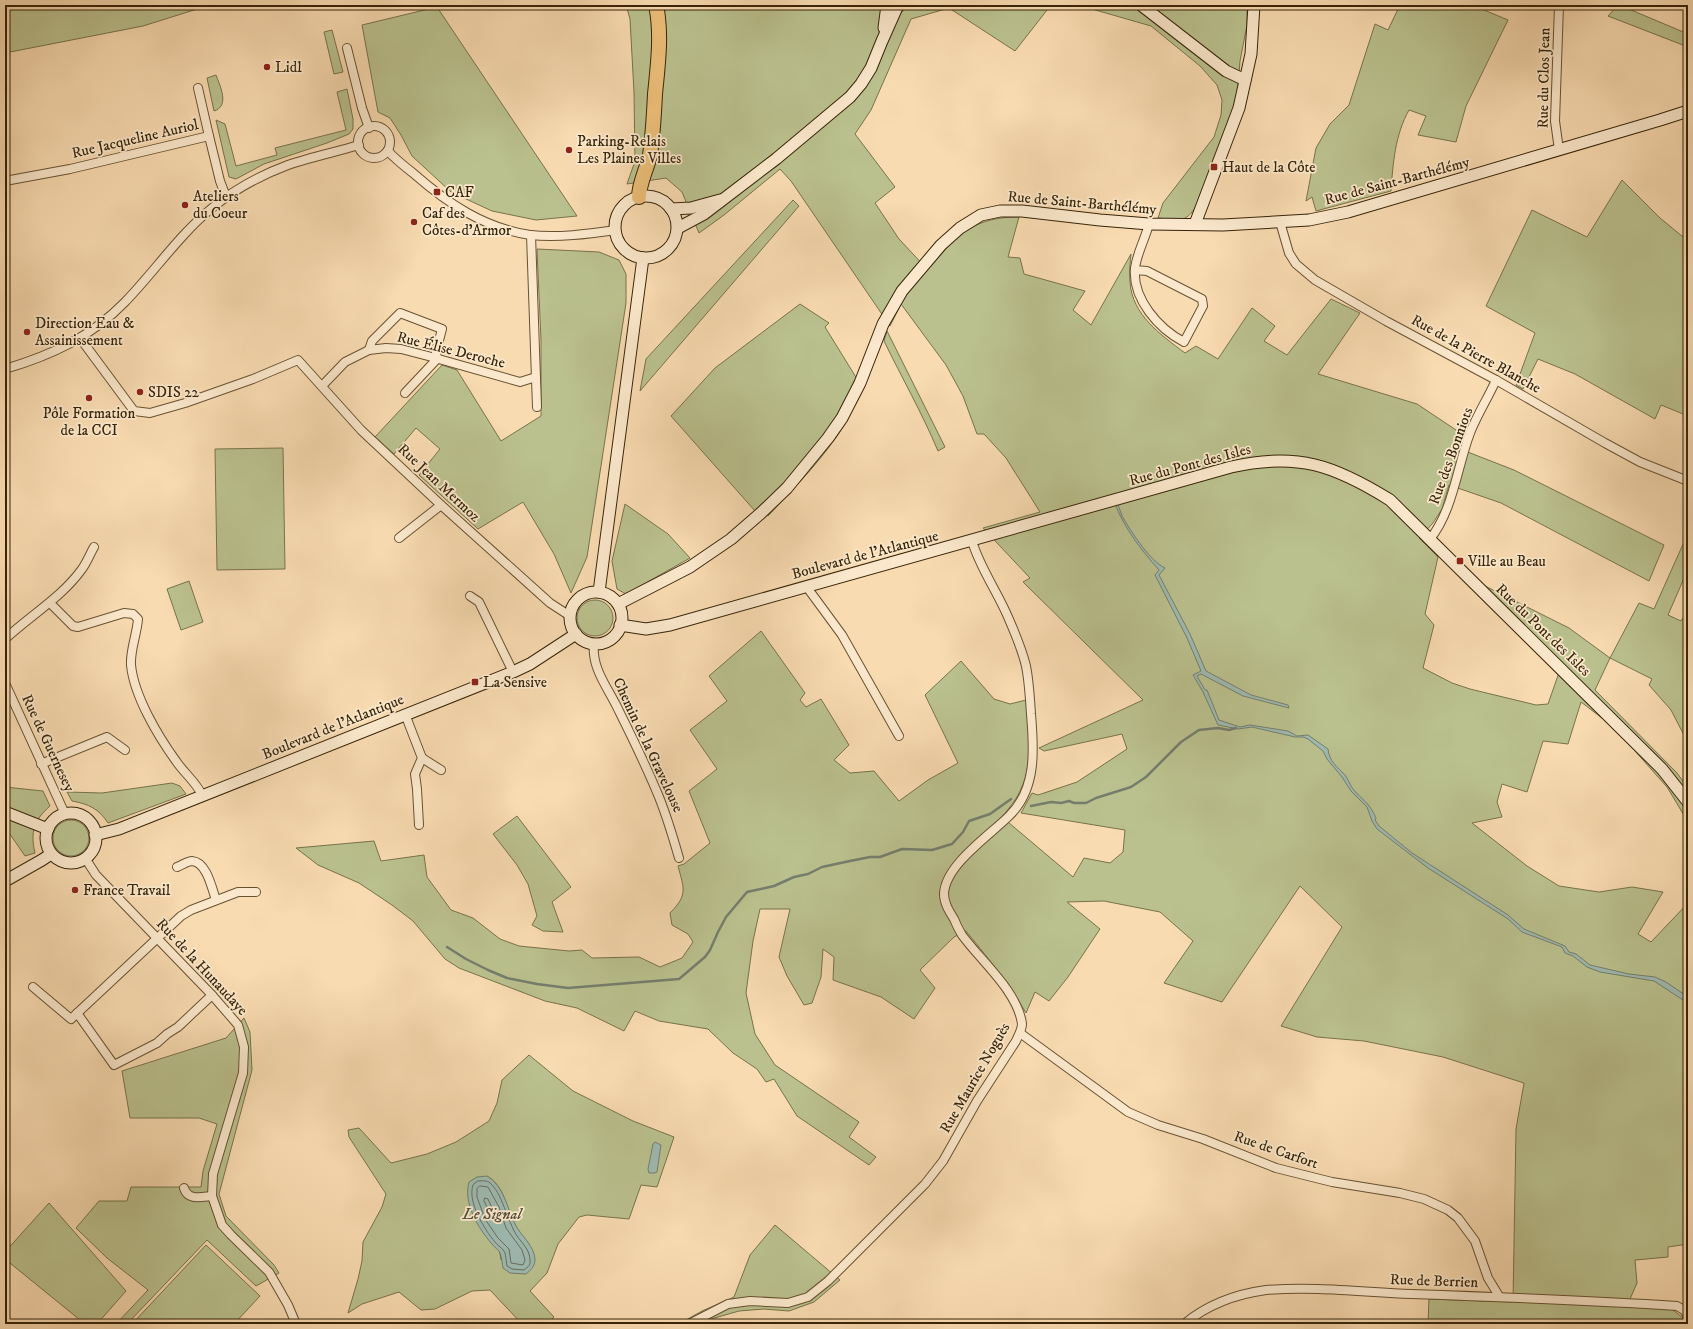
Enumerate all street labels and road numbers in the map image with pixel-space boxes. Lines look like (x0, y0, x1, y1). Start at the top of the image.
street label: Rue du Clos Jean (1534, 27, 1554, 128)
street label: Rue Jacqueline Auriol (70, 115, 201, 163)
street label: Rue de Saint-Barthélémy (1322, 152, 1473, 210)
street label: Rue de Saint-Barthélémy (1007, 187, 1158, 219)
street label: Rue de la Pierre Blanche (1408, 310, 1544, 398)
street label: Rue Élise Deroche (395, 327, 507, 373)
street label: Rue des Bonniots (1425, 405, 1477, 507)
street label: Rue Jean Mermoz (394, 440, 485, 527)
street label: Rue du Pont des Isles (1127, 440, 1253, 490)
street label: Boulevard de l'Atlantique (790, 526, 940, 584)
street label: Rue du Pont des Isles (1491, 580, 1595, 680)
street label: Chemin de la Gravelouse (608, 675, 688, 815)
street label: Boulevard de l'Atlantique (259, 690, 407, 764)
street label: Rue de Guernesey (17, 691, 79, 796)
street label: Rue de la Hunaudaye (152, 915, 252, 1019)
street label: Rue Maurice Noguès (936, 1019, 1014, 1137)
street label: Rue de Carfort (1231, 1127, 1321, 1173)
street label: Rue de Berrien (1390, 1270, 1479, 1292)

